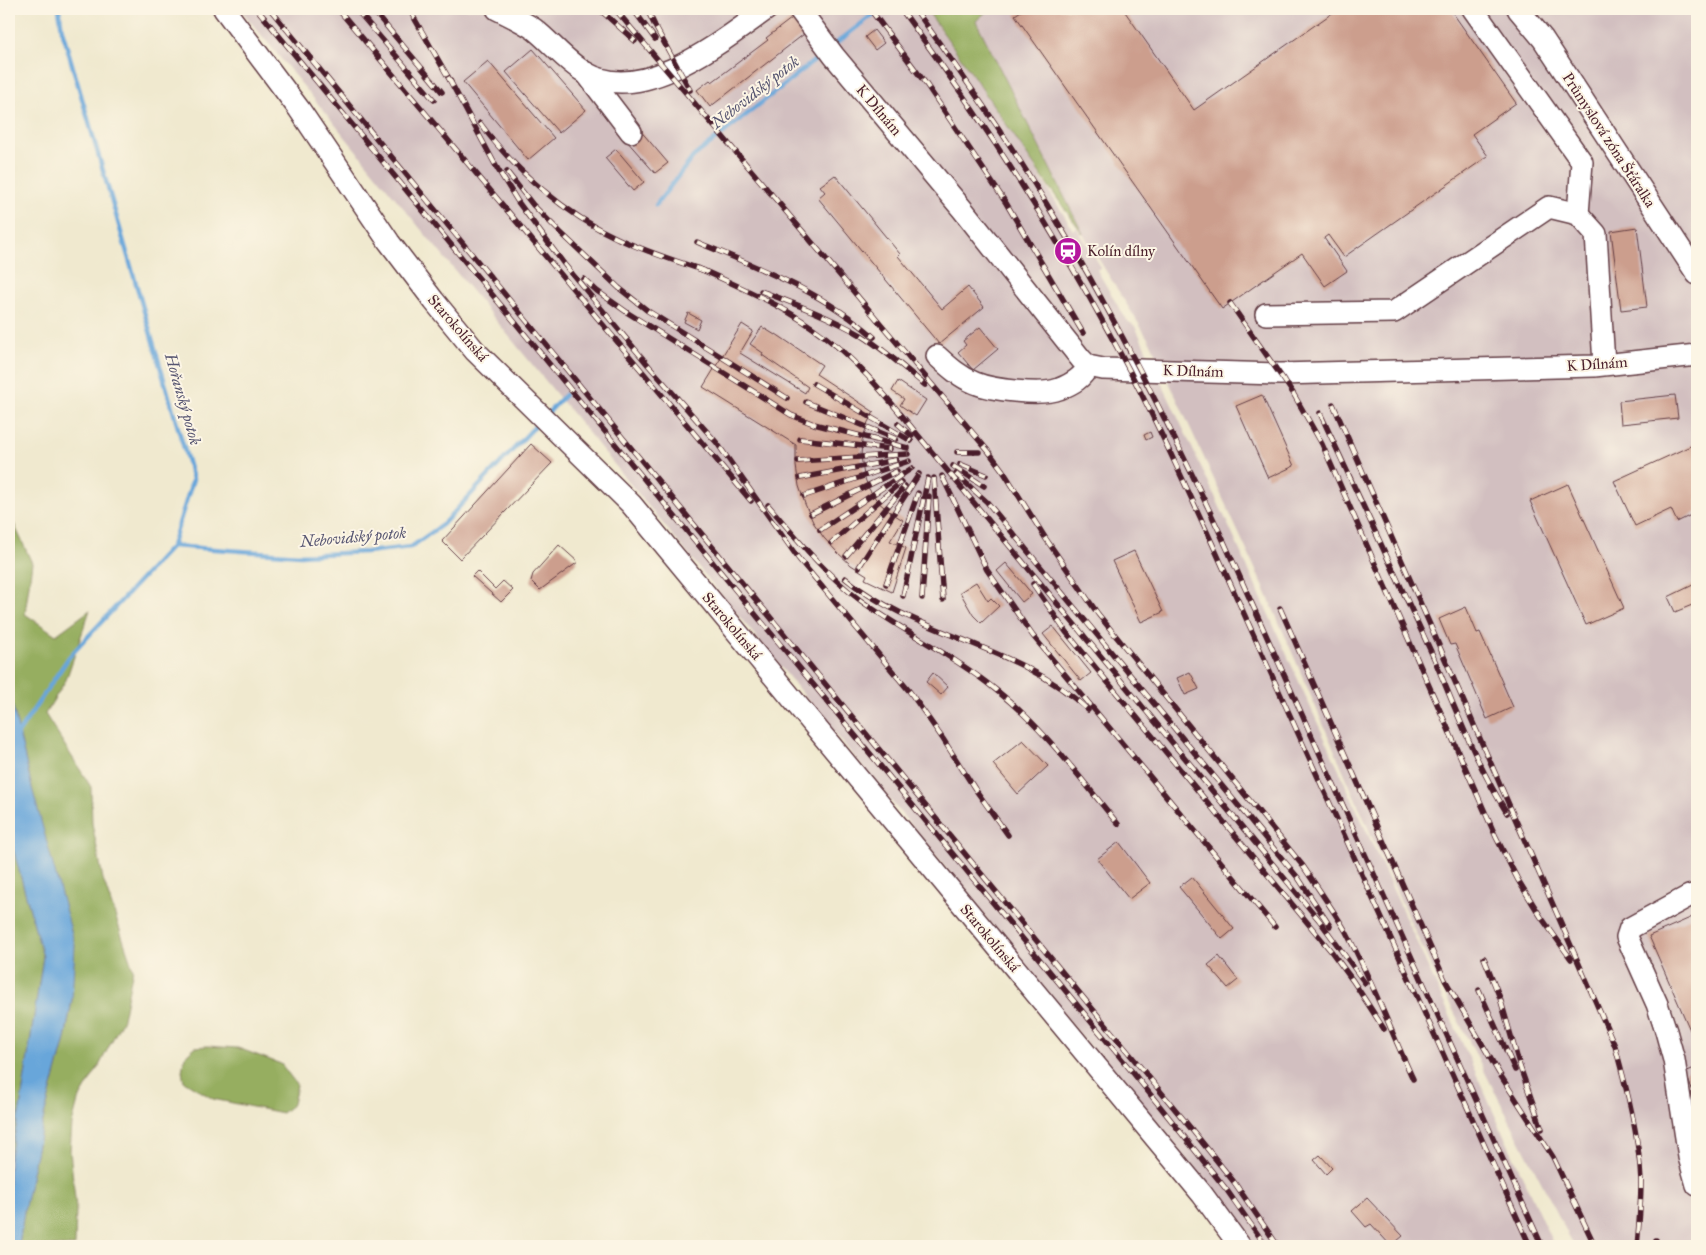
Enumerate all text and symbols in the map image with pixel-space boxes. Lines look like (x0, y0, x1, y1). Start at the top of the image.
water label: Nebovidský potok (706, 52, 803, 134)
street label: Průmyslová zóna Šťáralka (1559, 69, 1661, 211)
street label: K Dílnám (853, 81, 906, 139)
station icon: Kolín dílny (1053, 236, 1083, 266)
place label: Kolín dílny (1087, 242, 1156, 260)
street label: Starokolínská (424, 291, 492, 366)
water label: Hořanský potok (160, 350, 205, 447)
street label: K Dílnám (1566, 353, 1628, 375)
street label: K Dílnám (1162, 361, 1224, 381)
water label: Nebovidský potok (298, 523, 407, 552)
street label: Starokolínská (698, 588, 766, 664)
street label: Starokolínská (956, 900, 1024, 976)

